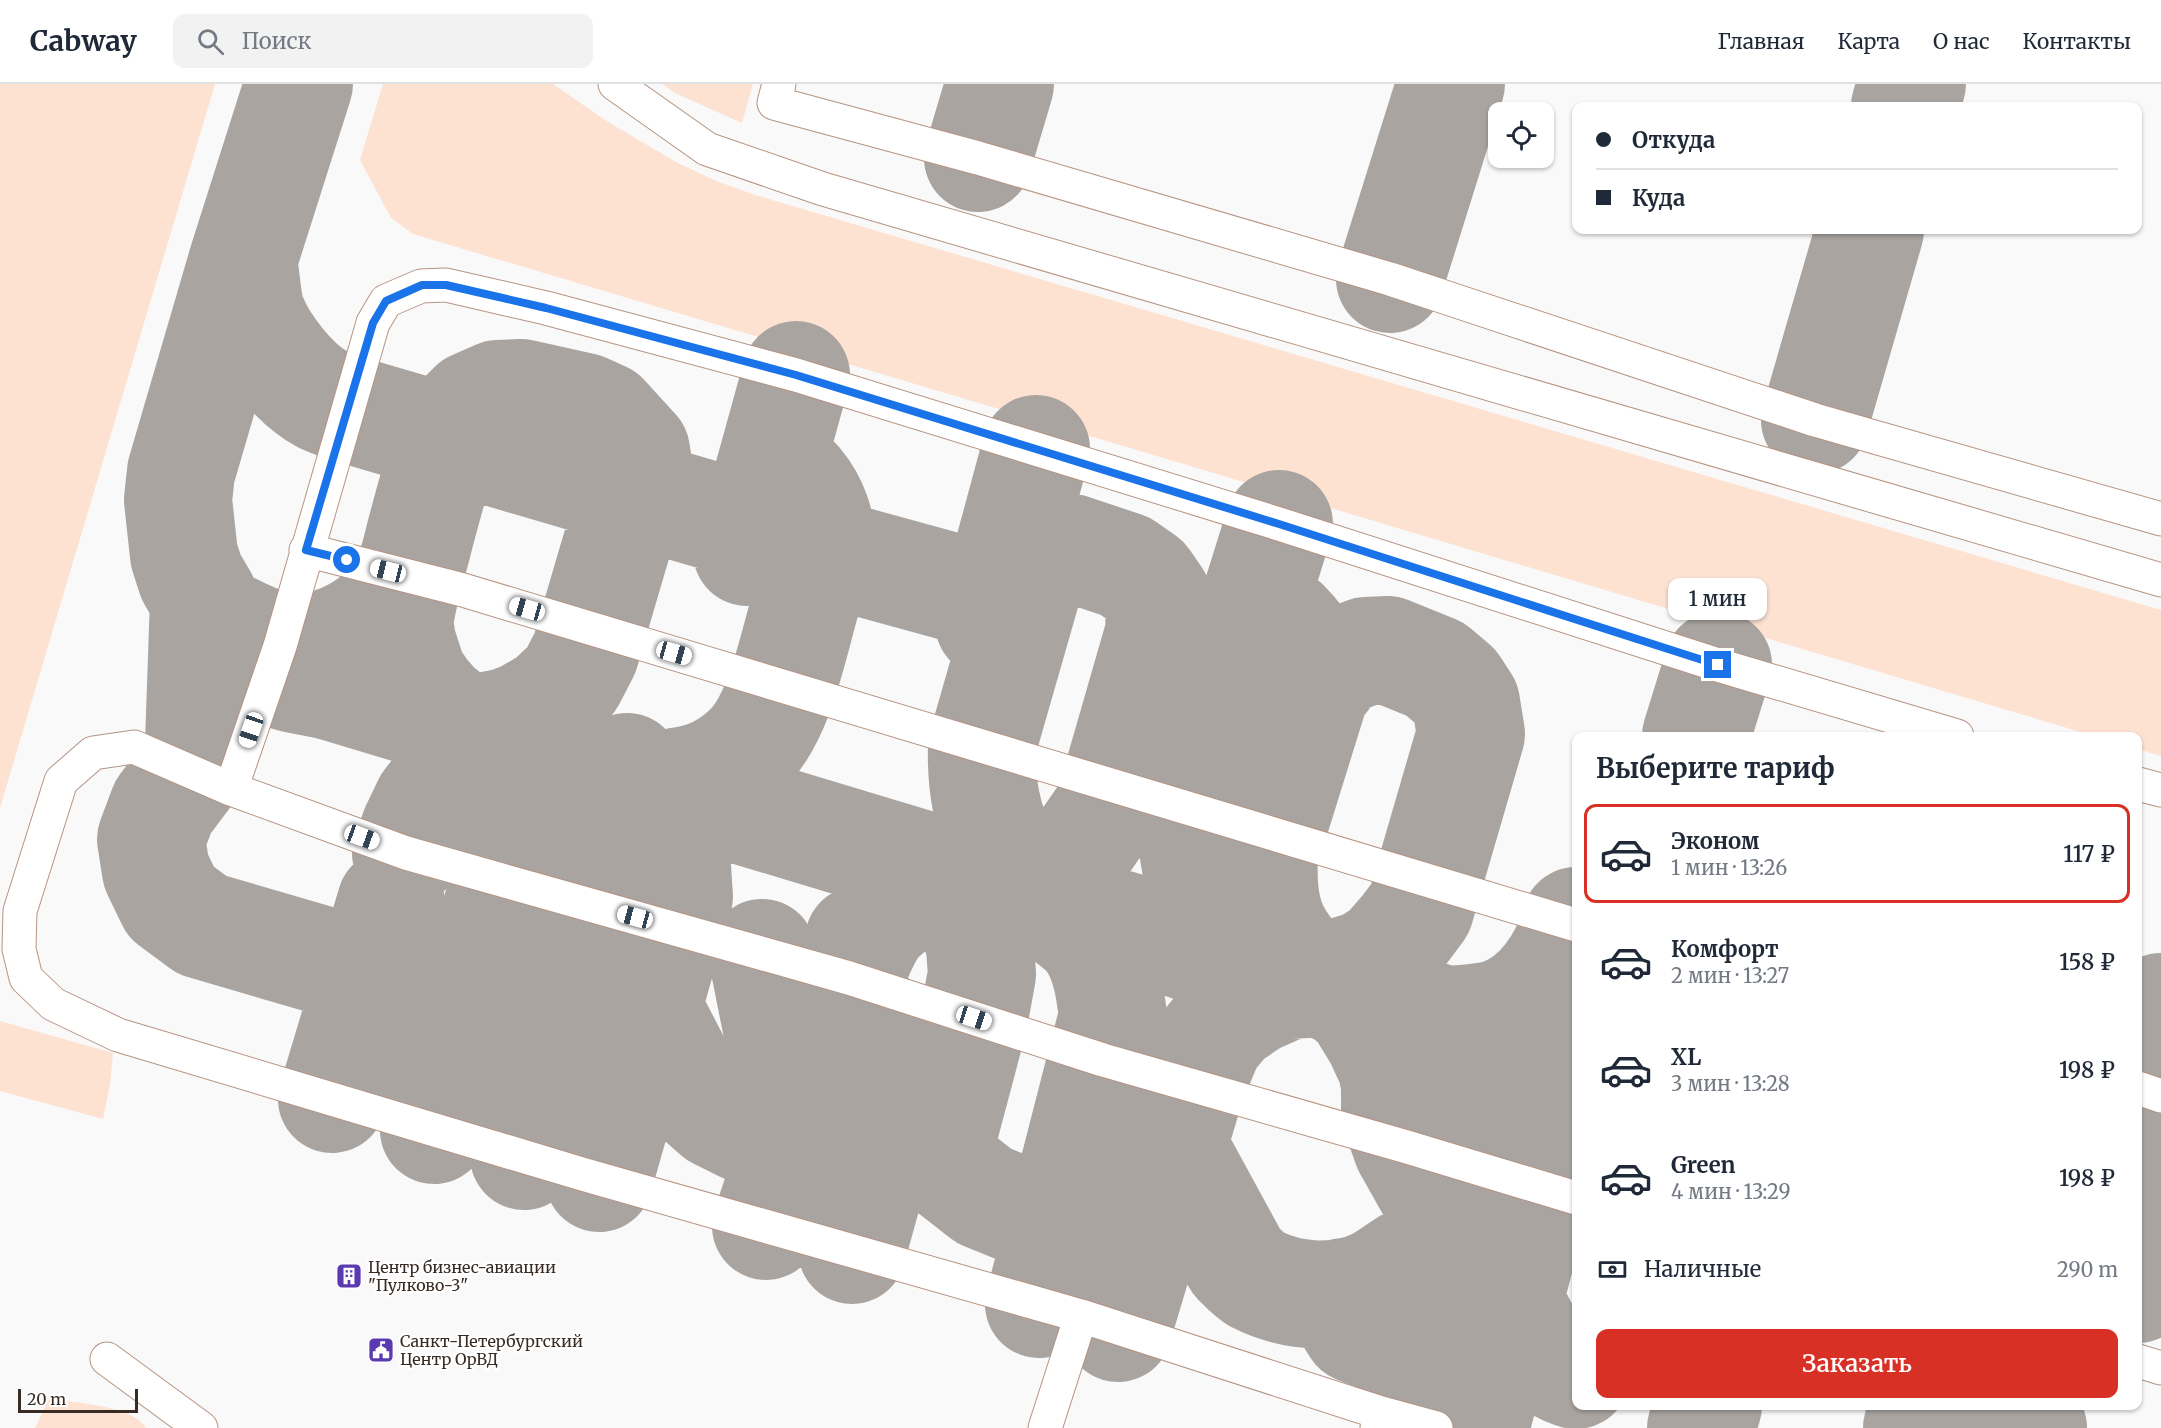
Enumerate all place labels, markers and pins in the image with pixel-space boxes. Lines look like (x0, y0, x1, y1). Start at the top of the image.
place label: Центр бизнес-авиации "Пулково-3" (368, 1257, 556, 1295)
building icon: Центр бизнес-авиации "Пулково-3" (334, 1261, 364, 1291)
place label: Санкт-Петербургский Центр ОрВД (400, 1331, 583, 1369)
public building icon: Санкт-Петербургский Центр ОрВД (366, 1335, 396, 1365)

